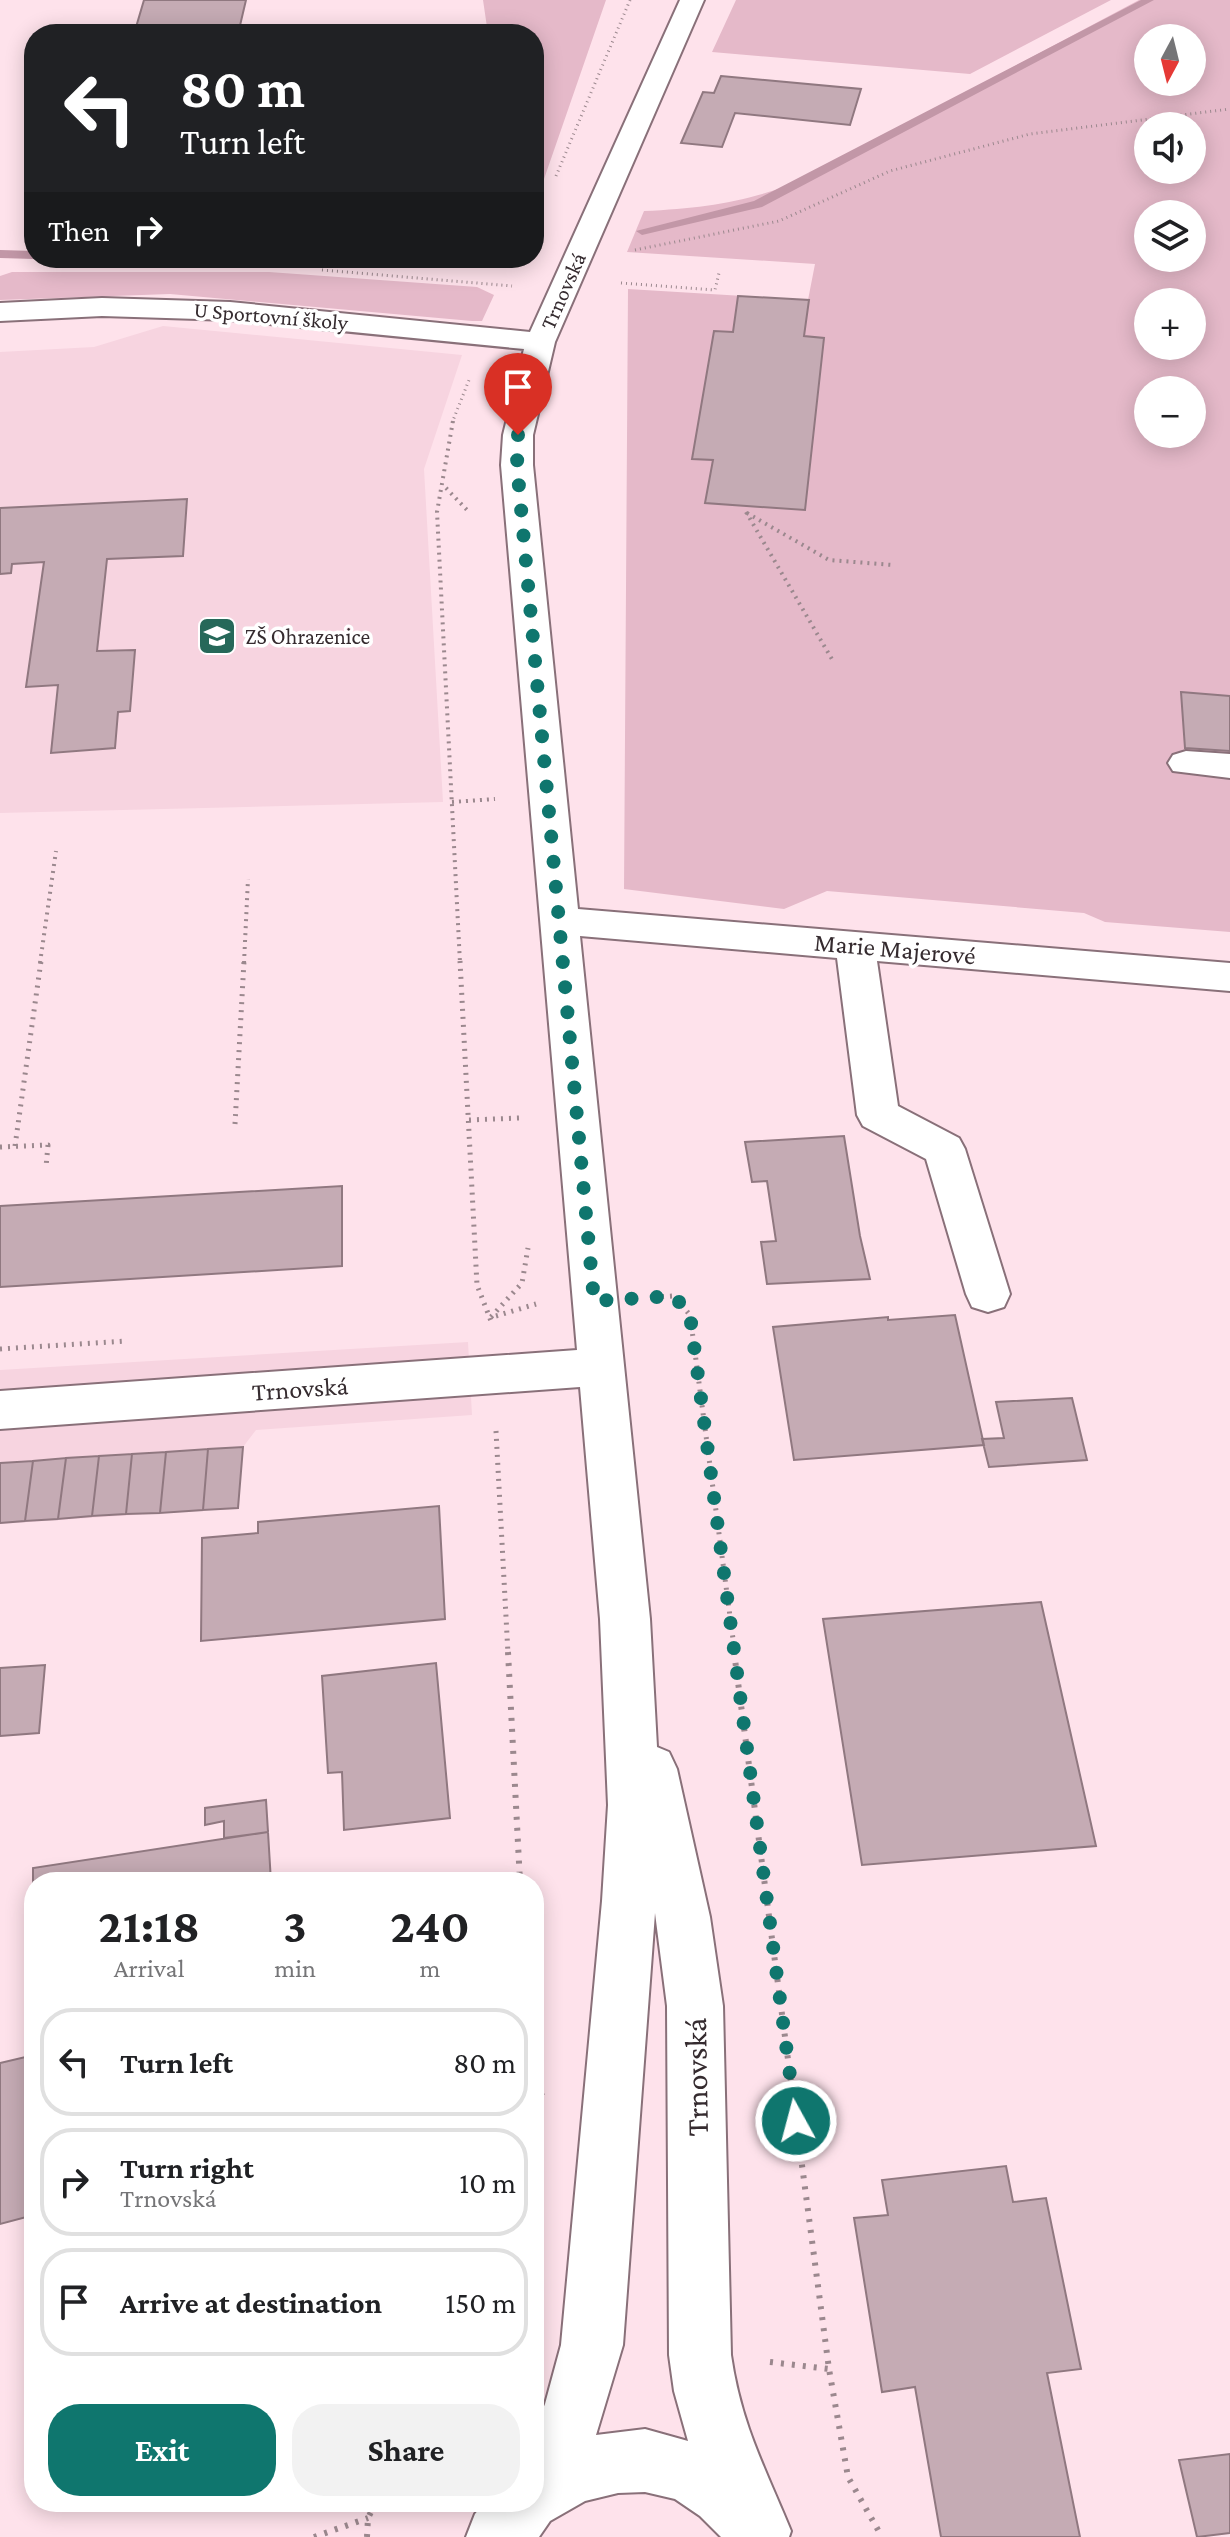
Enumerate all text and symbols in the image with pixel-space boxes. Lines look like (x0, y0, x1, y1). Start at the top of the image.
north arrow (1134, 24, 1206, 96)
map controls (1134, 24, 1206, 448)
icon: left (48, 56, 152, 160)
text: 80 m (180, 57, 305, 119)
button: sound (1134, 112, 1206, 184)
text: Turn left (180, 122, 305, 162)
button: layers (1134, 200, 1206, 272)
icon: right (126, 208, 170, 252)
text: Then (48, 214, 110, 247)
street label: Trnovská (535, 249, 591, 333)
button: + (1134, 288, 1206, 360)
street label: U Sportovní školy (193, 297, 350, 335)
pin (484, 353, 552, 435)
icon: arrive (496, 365, 540, 409)
button: − (1134, 376, 1206, 448)
school or university icon: ZŠ Ohrazenice (196, 615, 238, 657)
place label: ZŠ Ohrazenice (245, 624, 370, 649)
street label: Marie Majerové (813, 927, 977, 971)
street label: Trnovská (251, 1371, 349, 1407)
text: 21:18 (98, 1899, 200, 1952)
text: 3 (283, 1899, 307, 1952)
text: 240 (390, 1899, 470, 1952)
text: Arrival (114, 1954, 184, 1983)
text: min (274, 1954, 316, 1983)
text: m (419, 1954, 440, 1983)
street label: Trnovská (677, 2017, 715, 2137)
icon: left (52, 2040, 96, 2084)
text: Turn left (120, 2046, 233, 2079)
text: 80 m (453, 2046, 516, 2079)
position arrow (754, 2079, 838, 2163)
text: Turn right (120, 2151, 254, 2184)
icon: right (52, 2160, 96, 2204)
text: 10 m (459, 2166, 516, 2199)
text: Trnovská (120, 2184, 217, 2213)
icon: arrive (52, 2280, 96, 2324)
text: Arrive at destination (120, 2286, 382, 2319)
text: 150 m (445, 2286, 516, 2319)
button: Exit (48, 2404, 276, 2496)
button: Share (292, 2404, 520, 2496)

